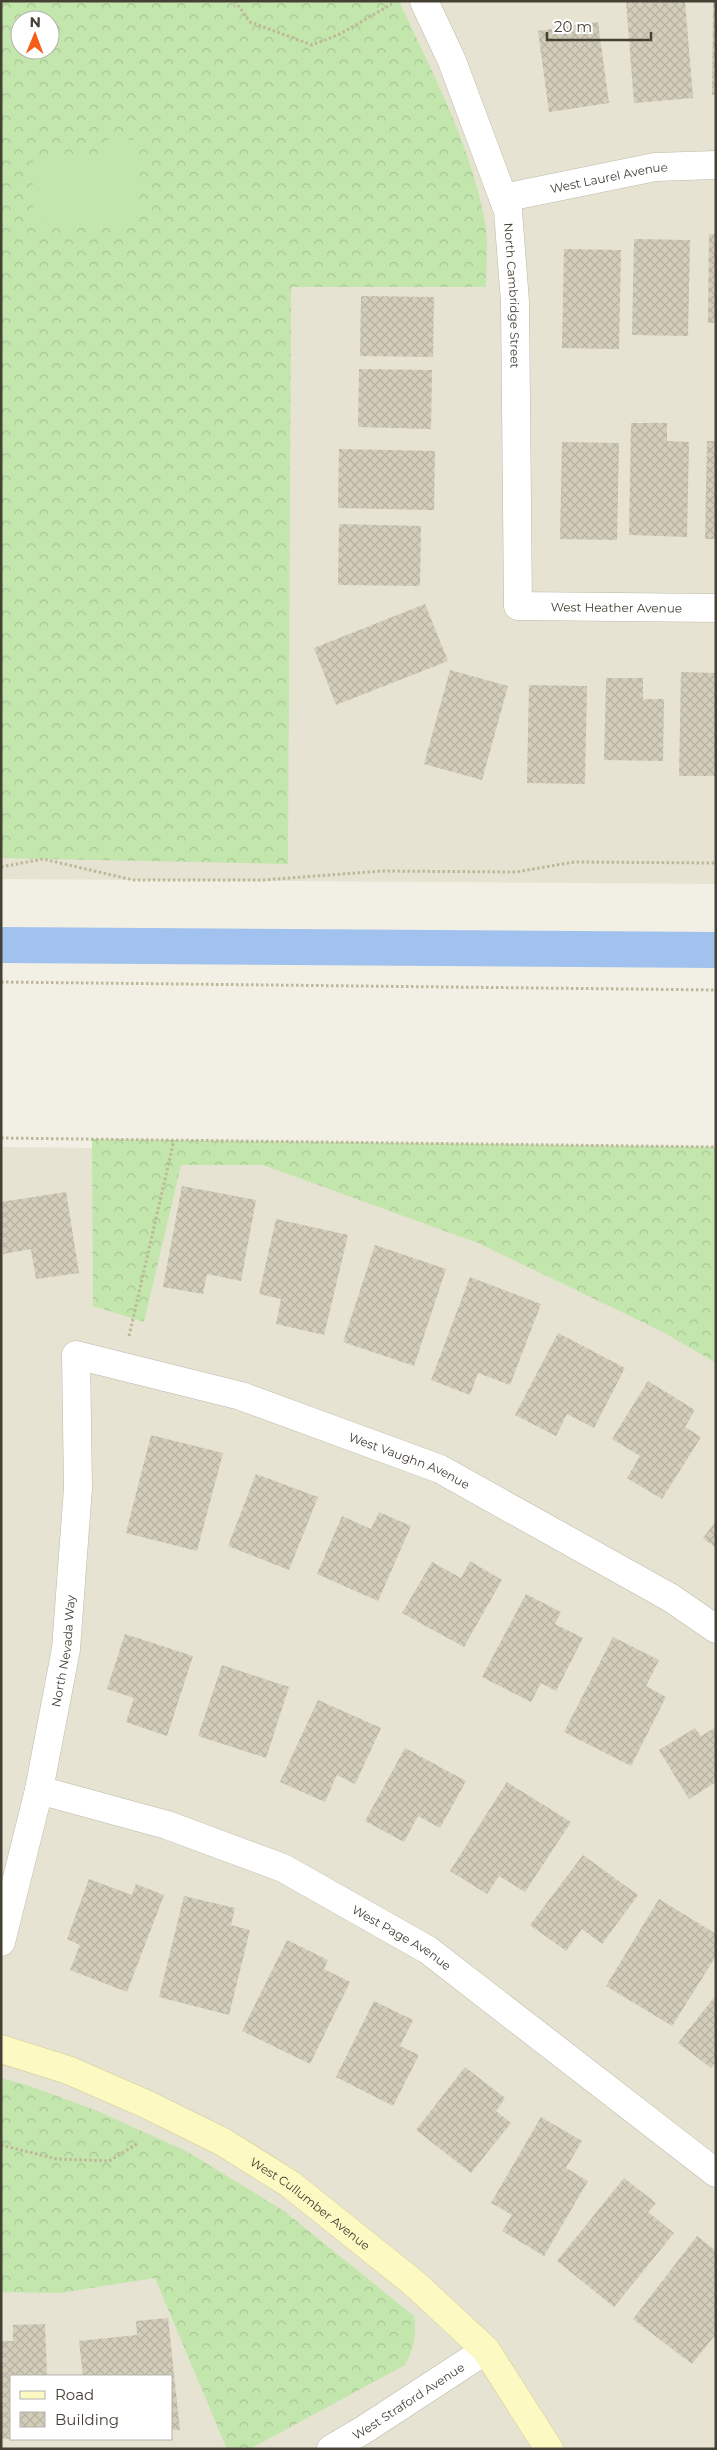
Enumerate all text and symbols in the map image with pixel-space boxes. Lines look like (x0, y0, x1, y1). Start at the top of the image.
north arrow (10, 10, 60, 60)
scale bar (547, 10, 651, 42)
text: N (29, 13, 41, 31)
text: 20 m (554, 17, 592, 36)
street label: West Laurel Avenue (549, 159, 668, 196)
street label: North Cambridge Street (501, 222, 523, 369)
street label: West Heather Avenue (551, 599, 682, 615)
street label: West Vaughn Avenue (347, 1429, 473, 1492)
street label: North Nevada Way (48, 1594, 78, 1708)
street label: West Page Avenue (350, 1901, 454, 1973)
street label: West Cullumber Avenue (248, 2154, 373, 2253)
street label: West Straford Avenue (349, 2359, 467, 2442)
legend (10, 2375, 172, 2440)
text: Road (55, 2385, 94, 2404)
text: Building (55, 2410, 119, 2429)

